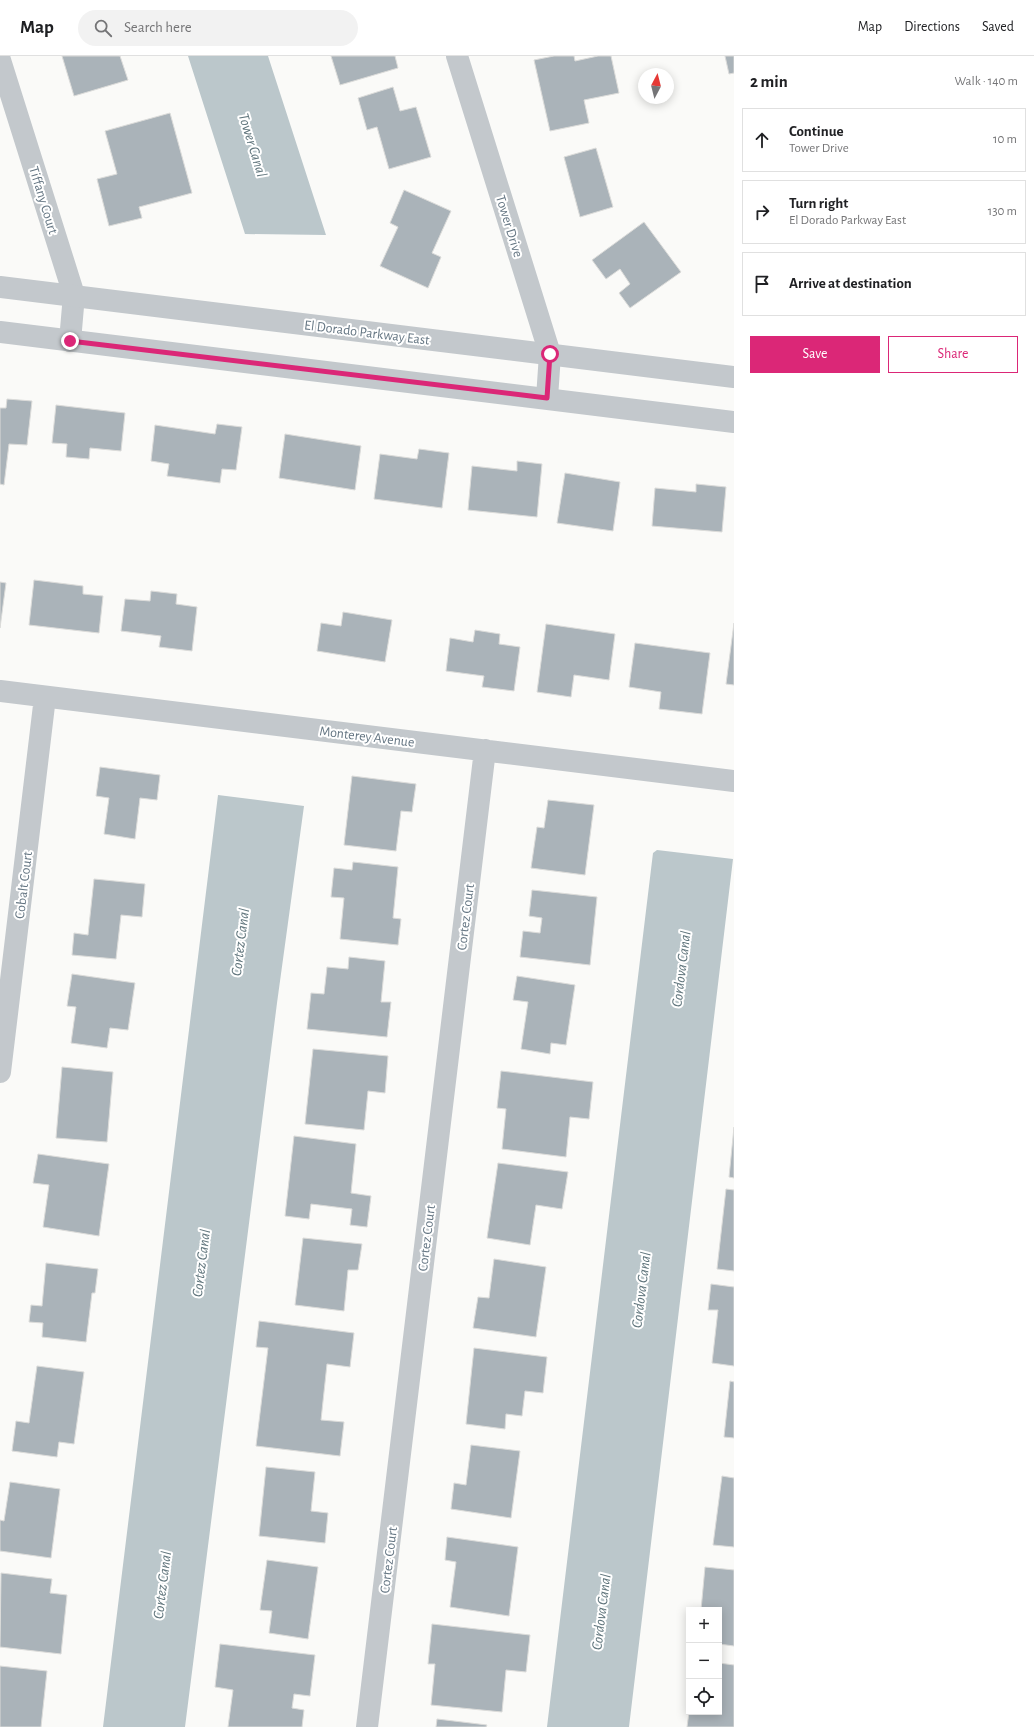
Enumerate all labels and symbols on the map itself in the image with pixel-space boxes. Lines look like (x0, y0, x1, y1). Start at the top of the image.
north arrow (638, 68, 674, 104)
water label: Tower Canal (236, 111, 269, 179)
street label: Tiffany Court (26, 165, 60, 236)
street label: Tower Drive (493, 194, 525, 259)
street label: El Dorado Parkway East (303, 318, 431, 348)
route end (61, 332, 79, 350)
route start (541, 345, 559, 363)
street label: Monterey Avenue (319, 724, 415, 750)
street label: Cobalt Court (13, 850, 35, 920)
street label: Cortez Court (455, 883, 477, 951)
water label: Cortez Canal (229, 907, 252, 977)
water label: Cordova Canal (669, 930, 694, 1008)
street label: Cortez Court (416, 1204, 438, 1272)
water label: Cortez Canal (190, 1228, 213, 1298)
water label: Cordova Canal (629, 1251, 654, 1329)
street label: Cortez Court (378, 1526, 400, 1594)
water label: Cortez Canal (151, 1550, 174, 1620)
water label: Cordova Canal (589, 1573, 614, 1651)

